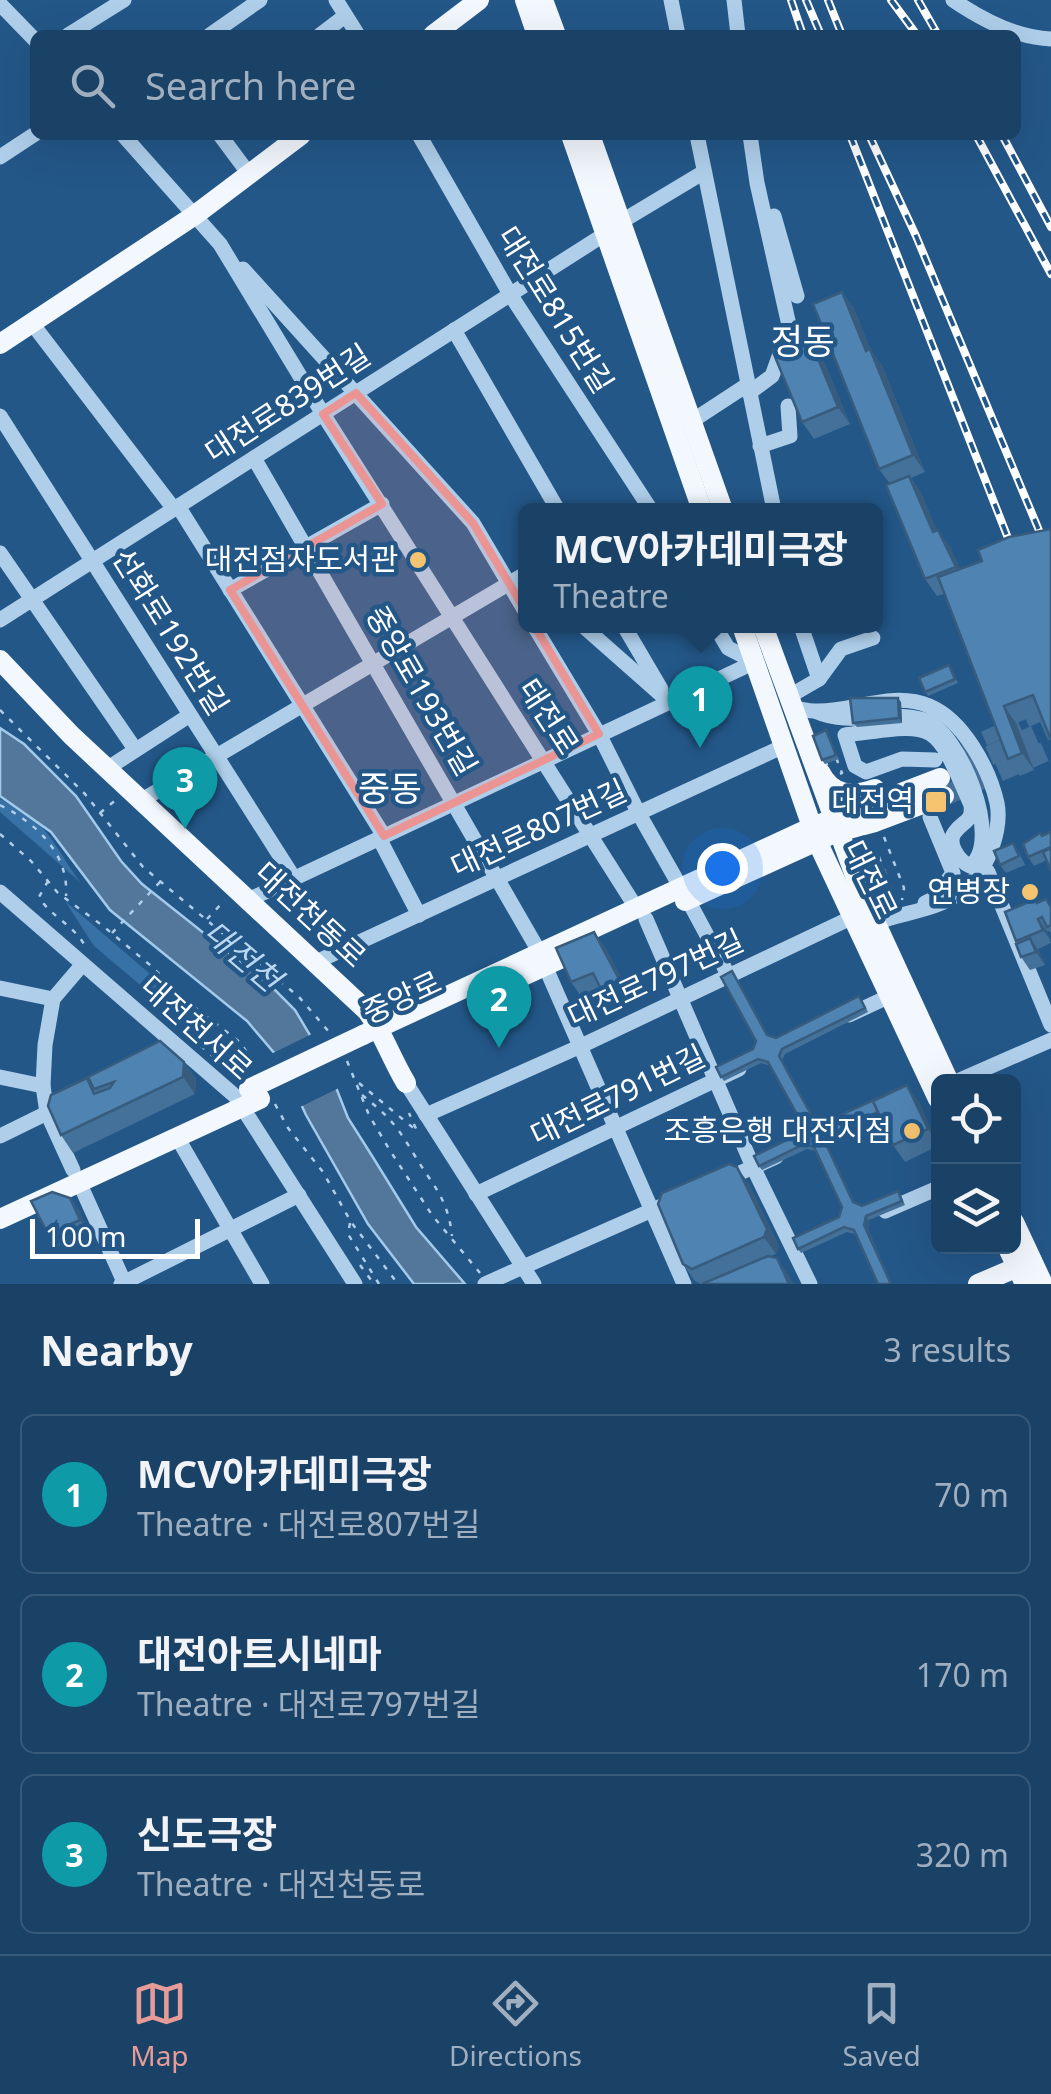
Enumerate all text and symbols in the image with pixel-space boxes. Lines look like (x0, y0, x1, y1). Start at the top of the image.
search box (30, 30, 1021, 140)
icon: search (65, 58, 120, 113)
text: Search here (145, 59, 356, 111)
street label: 대전로815번길 (489, 218, 624, 400)
district label: 정동 (771, 317, 835, 364)
street label: 대전로839번길 (197, 334, 378, 472)
popup (518, 503, 883, 633)
text: MCV아카데미극장 (553, 522, 848, 574)
place label: 대전점자도서관 (205, 538, 398, 579)
street label: 선화로192번길 (104, 540, 239, 722)
marker: 대전점자도서관 (407, 549, 429, 571)
text: Theatre (553, 574, 669, 617)
street label: 중앙로193번길 (357, 598, 487, 783)
pin: 1 (668, 666, 732, 748)
street label: 태전로 (510, 670, 589, 762)
pin: 3 (152, 746, 218, 829)
district label: 중동 (358, 764, 422, 811)
street label: 대전로807번길 (444, 769, 633, 886)
place label: 대전역 (831, 780, 914, 821)
marker: 대전역 (923, 789, 949, 815)
street label: 대전로 (835, 833, 908, 926)
your location (697, 843, 748, 894)
street label: 대전천동로 (247, 852, 375, 976)
place label: 연병장 (927, 870, 1010, 911)
marker: 연병장 (1019, 881, 1041, 903)
water label: 대전천 (195, 910, 293, 1002)
street label: 대전로797번길 (561, 919, 750, 1036)
street label: 중앙로 (355, 961, 448, 1033)
street label: 대전천서로 (132, 965, 262, 1088)
pin: 2 (466, 966, 532, 1048)
street label: 대전로791번길 (523, 1035, 711, 1155)
map controls (931, 1074, 1021, 1254)
button: locate (931, 1074, 1021, 1164)
place label: 조흥은행 대전지점 (663, 1109, 892, 1150)
marker: 조흥은행 대전지점 (901, 1120, 923, 1142)
button: layers (931, 1164, 1021, 1254)
scale bar (30, 1214, 200, 1258)
text: 100 m (45, 1217, 127, 1255)
text: Nearby (40, 1321, 193, 1378)
text: 3 results (884, 1328, 1011, 1371)
text: MCV아카데미극장 (137, 1447, 432, 1499)
text: 1 (65, 1473, 84, 1516)
text: 70 m (934, 1473, 1009, 1516)
text: Theatre · 대전로807번길 (137, 1502, 480, 1545)
text: 대전아트시네마 (137, 1627, 382, 1679)
text: 2 (65, 1653, 84, 1696)
text: 170 m (916, 1653, 1009, 1696)
text: Theatre · 대전로797번길 (137, 1682, 480, 1725)
text: 신도극장 (137, 1807, 277, 1859)
text: 3 (65, 1833, 84, 1876)
text: 320 m (916, 1833, 1009, 1876)
text: Theatre · 대전천동로 (137, 1862, 425, 1905)
tab: Map (130, 1976, 189, 2074)
tab: Directions (449, 1976, 582, 2074)
tab: Saved (842, 1976, 921, 2074)

